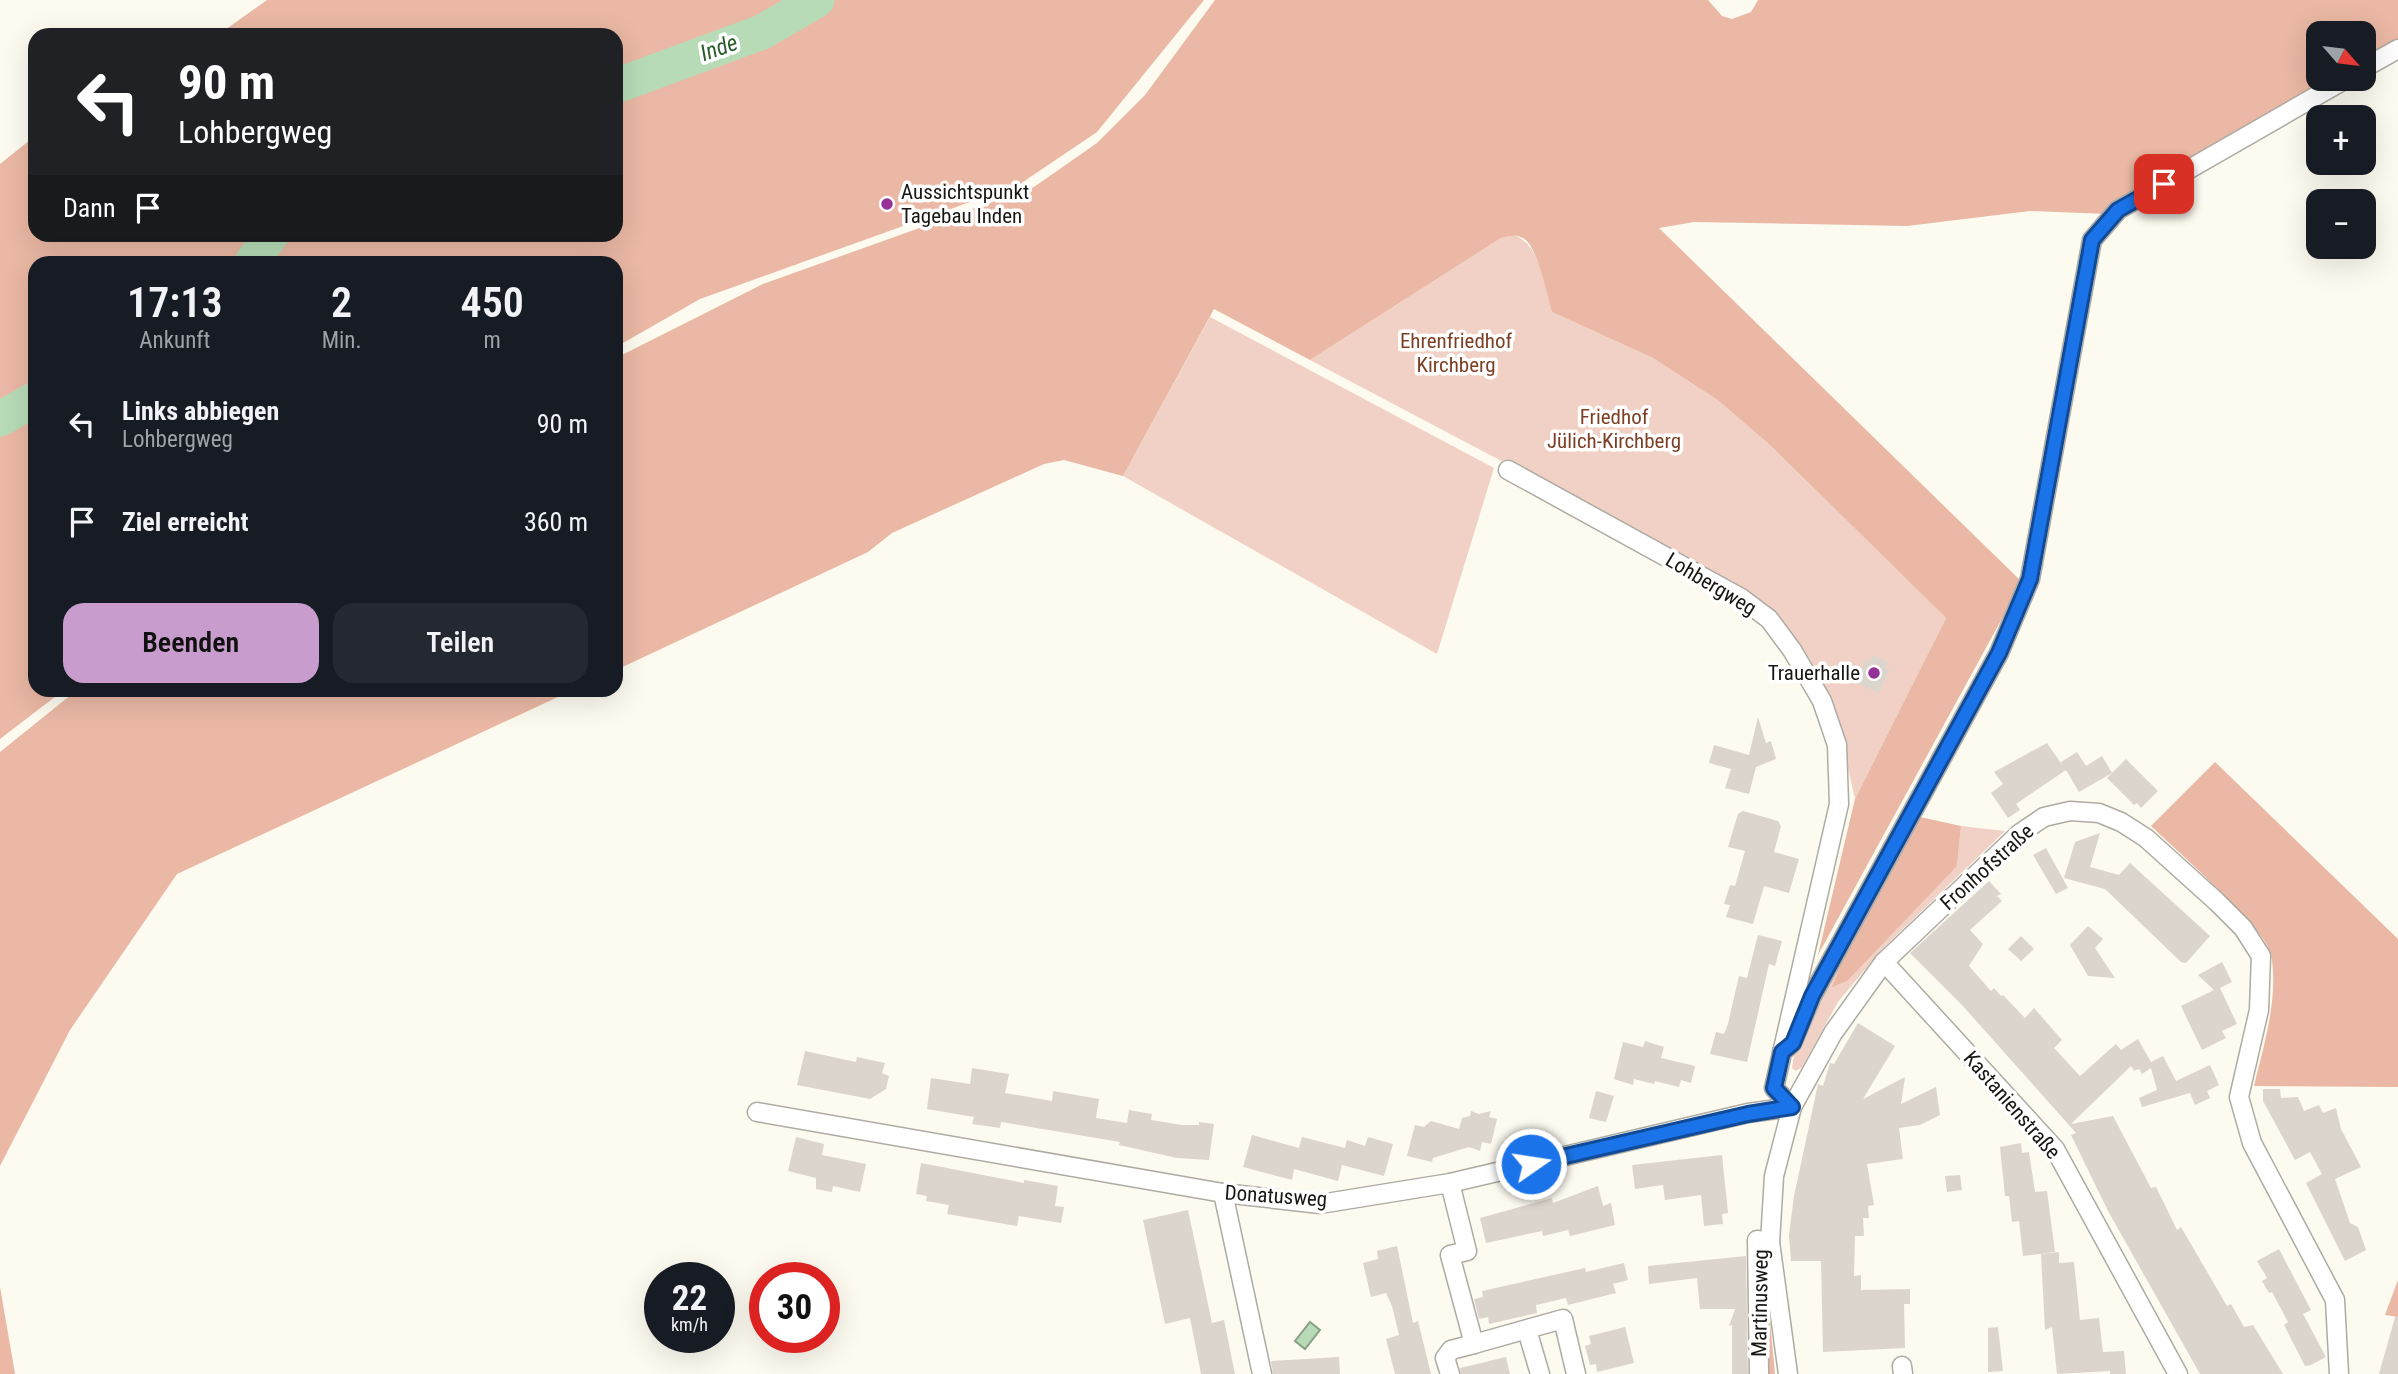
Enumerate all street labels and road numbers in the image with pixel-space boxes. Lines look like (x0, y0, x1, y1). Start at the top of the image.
street label: Lohbergweg (1661, 548, 1761, 620)
street label: Fronhofstraße (1936, 819, 2039, 915)
street label: Kastanienstraße (1959, 1046, 2065, 1164)
street label: Donatusweg (1224, 1180, 1328, 1212)
street label: Martinusweg (1747, 1249, 1773, 1357)

